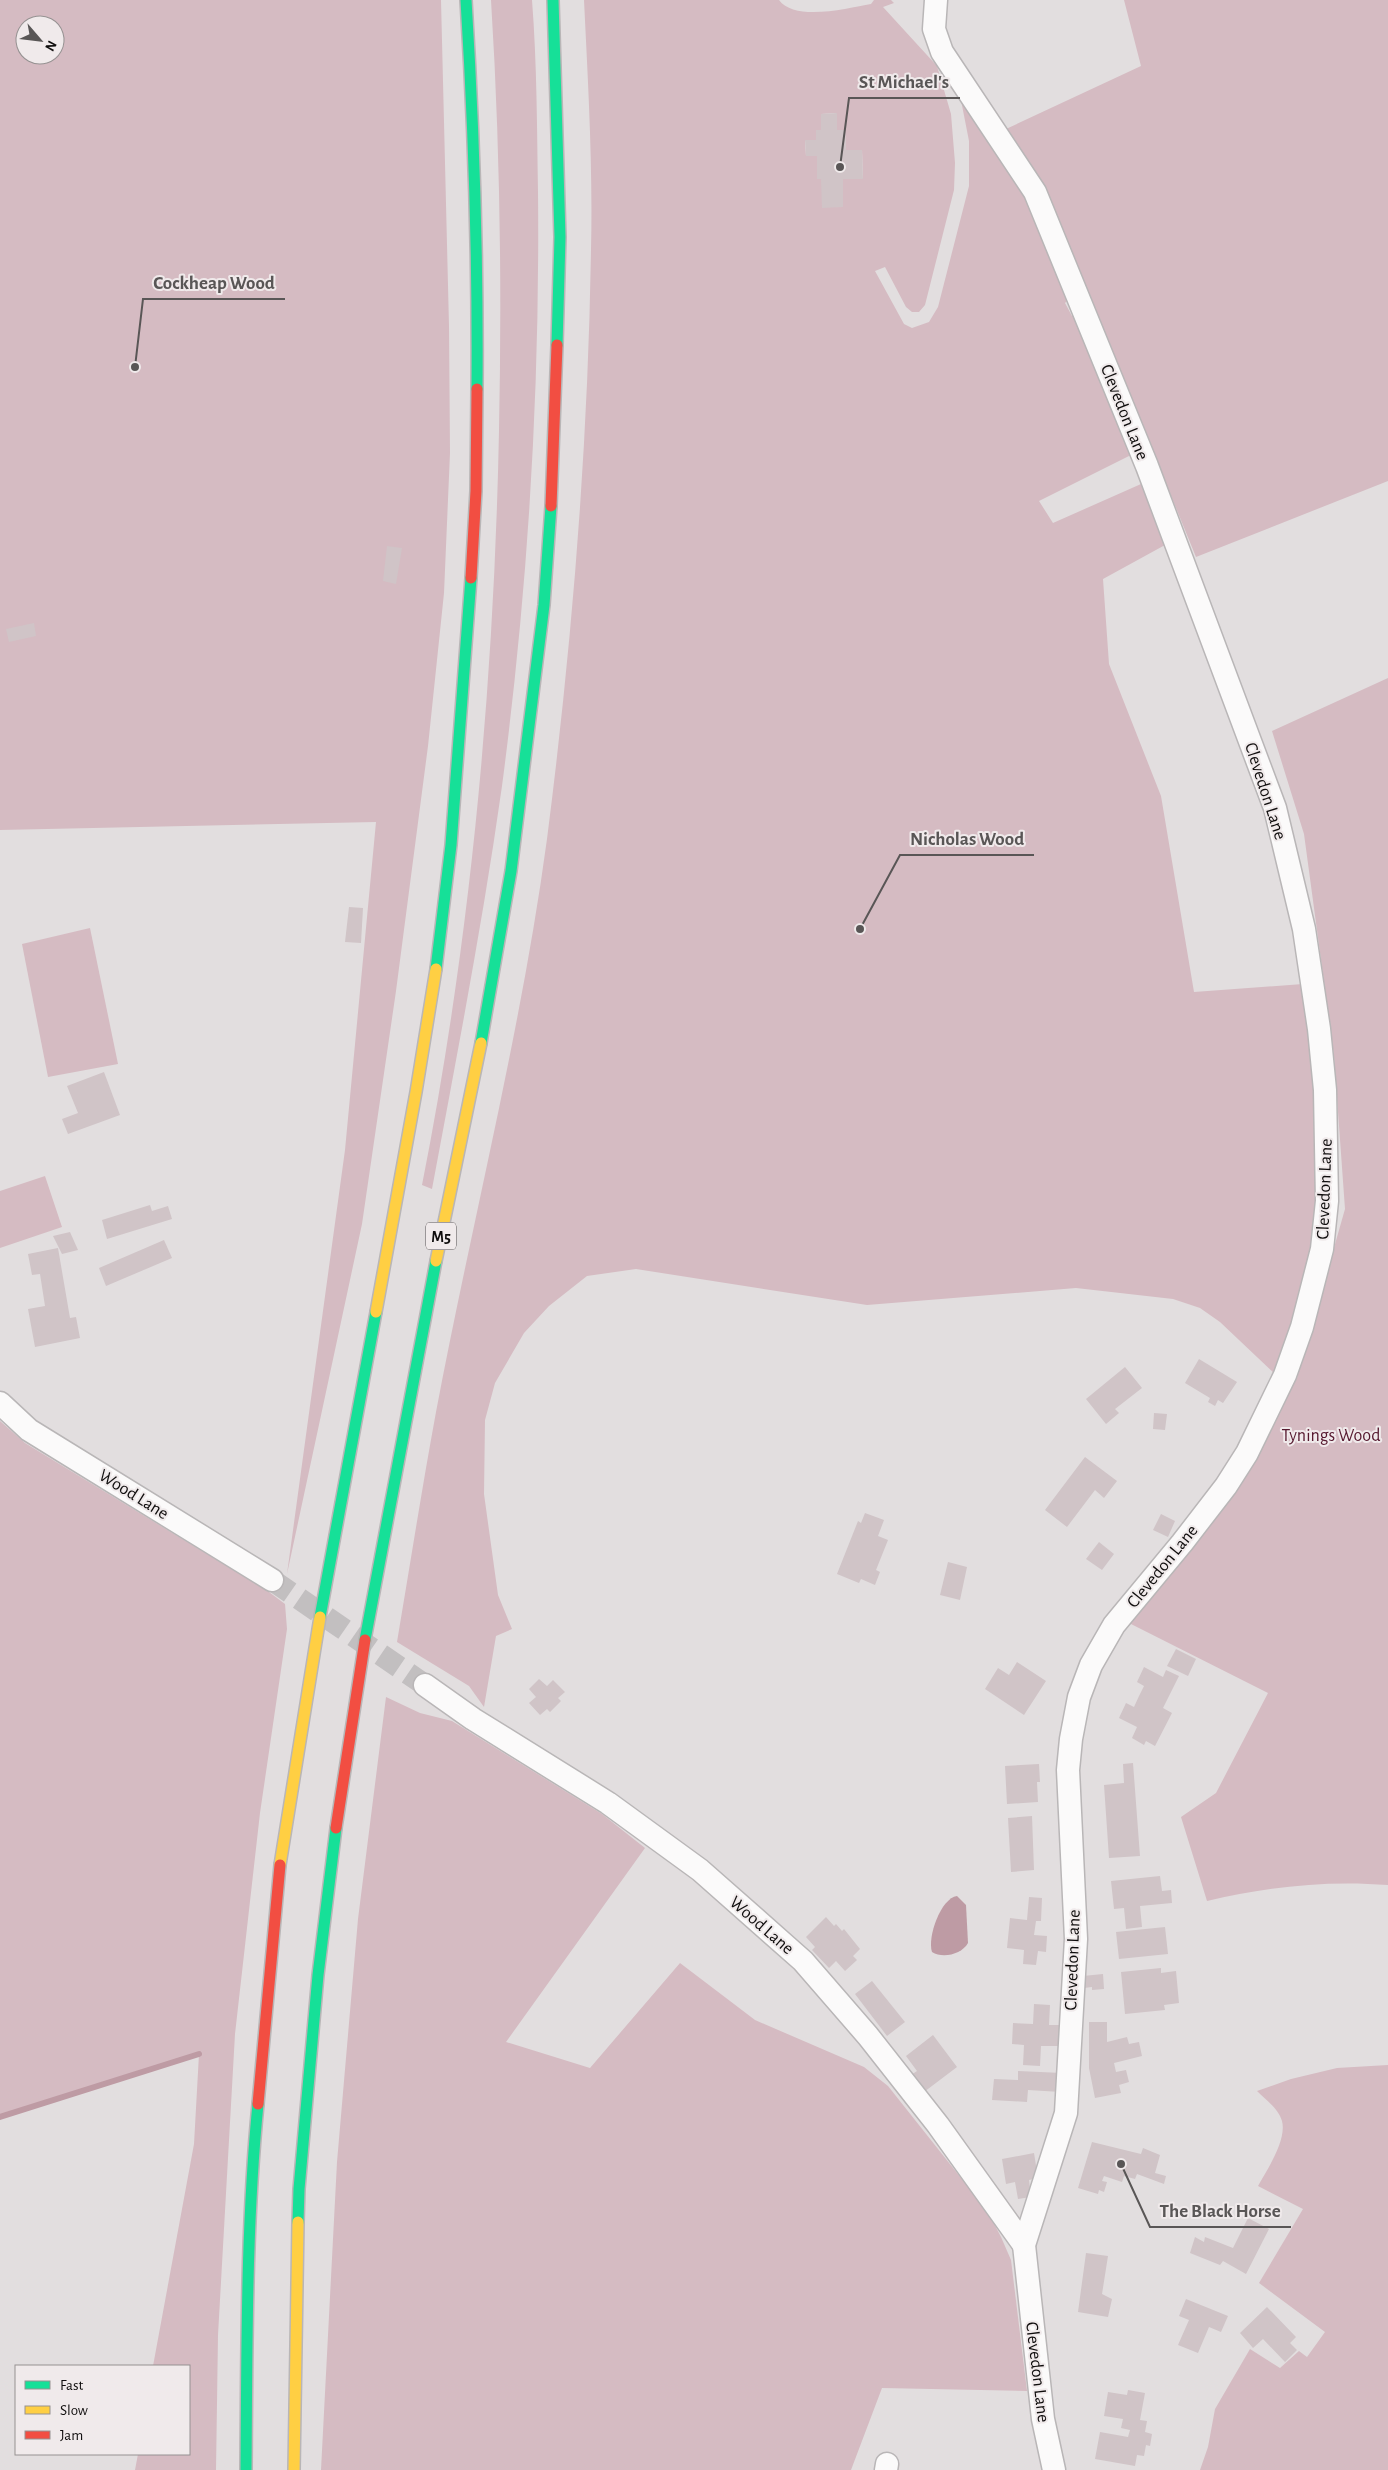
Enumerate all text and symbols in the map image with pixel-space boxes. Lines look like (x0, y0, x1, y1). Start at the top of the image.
north arrow (15, 15, 65, 65)
text: N (42, 38, 59, 53)
callout: St Michael's (849, 64, 960, 98)
text: St Michael's (859, 73, 949, 92)
callout: Cockheap Wood (143, 265, 285, 299)
text: Cockheap Wood (153, 274, 275, 293)
street label: Clevedon Lane (1097, 362, 1151, 463)
street label: Clevedon Lane (1241, 740, 1289, 842)
callout: Nicholas Wood (900, 821, 1034, 855)
text: Nicholas Wood (910, 830, 1024, 849)
street label: Clevedon Lane (1314, 1138, 1336, 1240)
road number: M5 (426, 1222, 456, 1250)
park label: Tynings Wood (1282, 1427, 1380, 1445)
street label: Wood Lane (95, 1466, 172, 1523)
street label: Clevedon Lane (1124, 1522, 1202, 1612)
street label: Wood Lane (726, 1893, 797, 1958)
street label: Clevedon Lane (1062, 1909, 1084, 2011)
callout: The Black Horse (1150, 2193, 1291, 2227)
text: The Black Horse (1159, 2202, 1281, 2221)
street label: Clevedon Lane (1022, 2321, 1052, 2423)
legend (15, 2365, 190, 2455)
text: Fast (60, 2378, 84, 2393)
text: Slow (60, 2403, 88, 2418)
text: Jam (60, 2428, 83, 2443)

